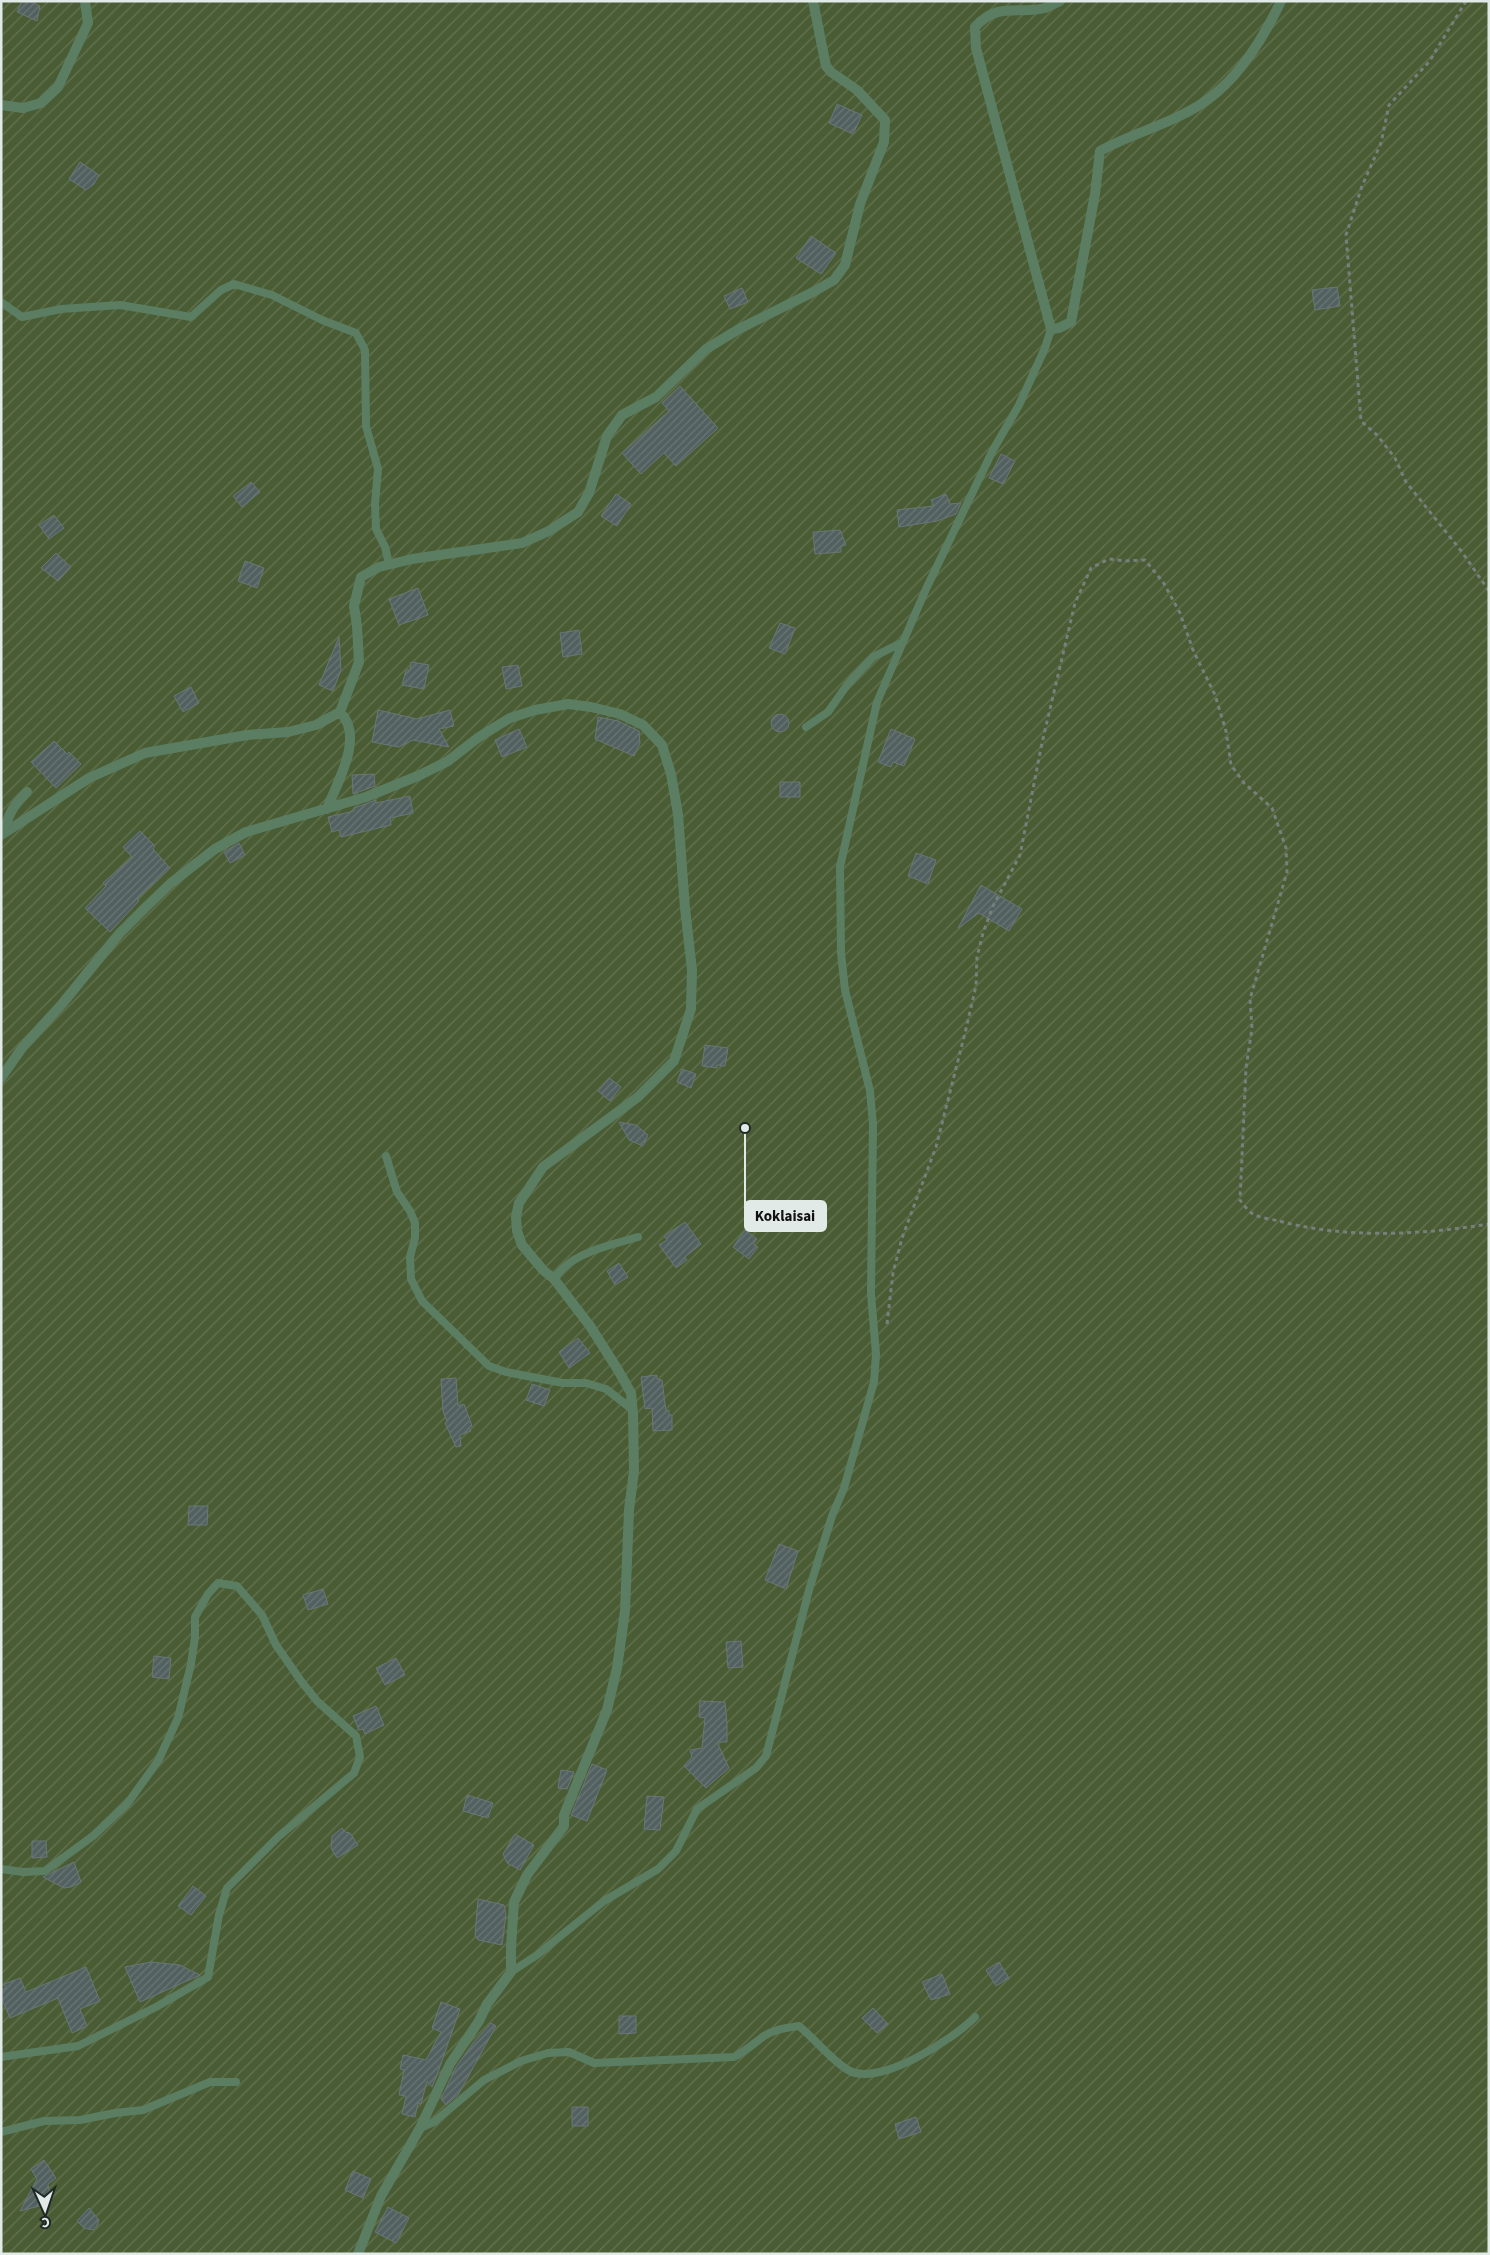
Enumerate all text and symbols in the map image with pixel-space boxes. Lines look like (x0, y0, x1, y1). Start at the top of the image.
callout: Koklaisai (745, 1201, 826, 1231)
text: Koklaisai (755, 1206, 815, 1227)
north arrow (20, 2185, 70, 2235)
text: С (41, 2212, 50, 2232)

